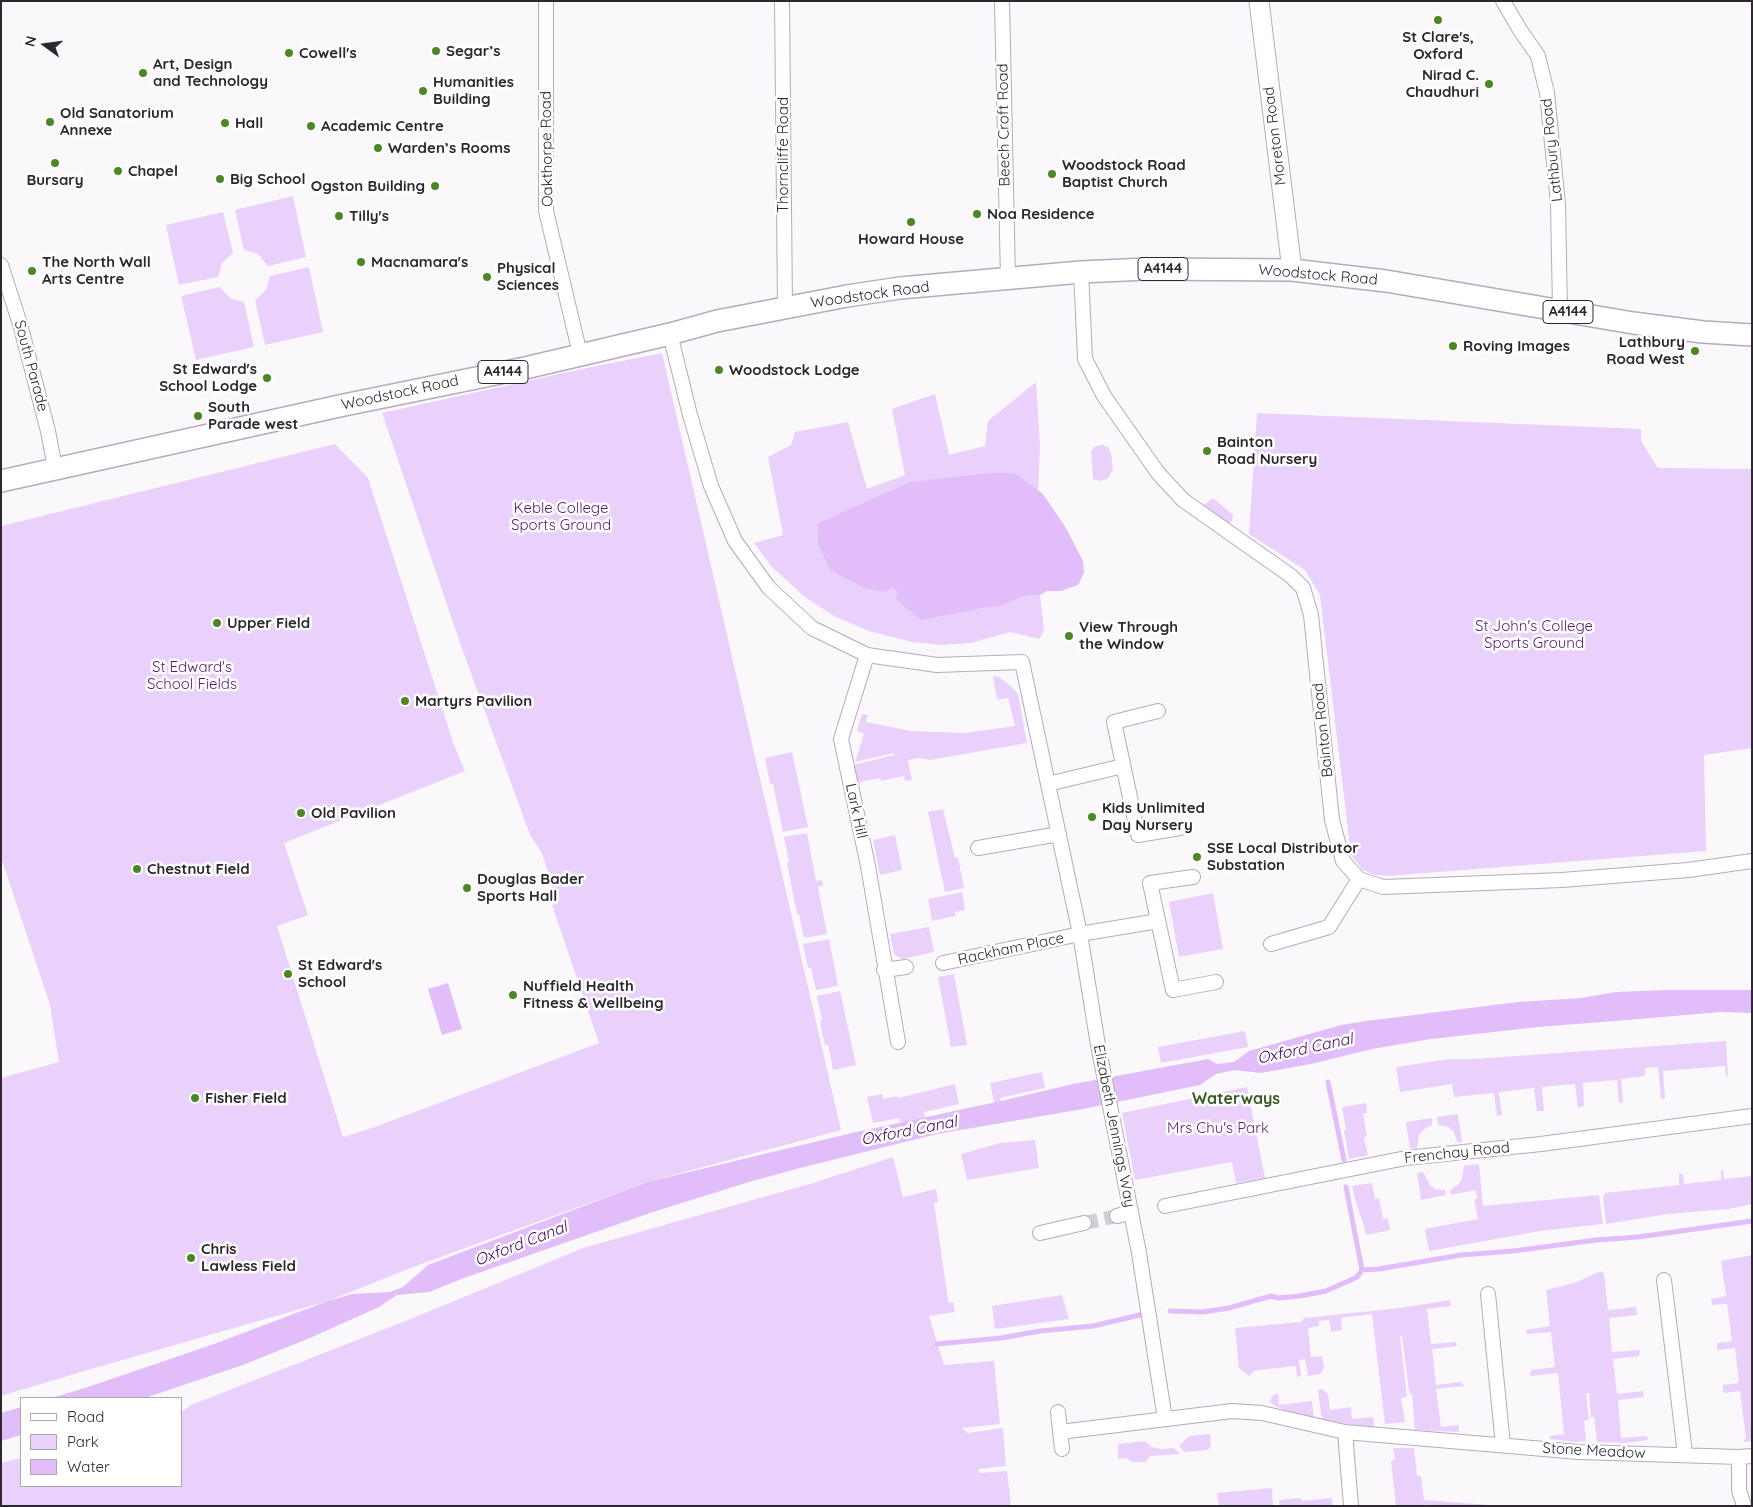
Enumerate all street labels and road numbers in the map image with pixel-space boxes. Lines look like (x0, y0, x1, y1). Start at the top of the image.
street label: Beech Croft Road (994, 63, 1014, 187)
street label: Moreton Road (1260, 86, 1290, 186)
street label: Oakthorpe Road (537, 91, 557, 207)
street label: Thorncliffe Road (774, 97, 792, 213)
street label: Lathbury Road (1538, 97, 1566, 203)
road number: A4144 (1138, 258, 1188, 280)
street label: Woodstock Road (1258, 261, 1378, 289)
street label: Woodstock Road (809, 278, 931, 312)
road number: A4144 (1543, 300, 1593, 324)
street label: South Parade (10, 318, 52, 414)
road number: A4144 (478, 361, 528, 384)
street label: Woodstock Road (340, 372, 460, 414)
street label: Bainton Road (1309, 682, 1337, 778)
street label: Lark Hill (841, 782, 871, 840)
street label: Rackham Place (956, 929, 1066, 969)
street label: Elizabeth Jennings Way (1089, 1043, 1139, 1209)
street label: Frenchay Road (1403, 1139, 1511, 1167)
street label: Stone Meadow (1542, 1439, 1646, 1463)

